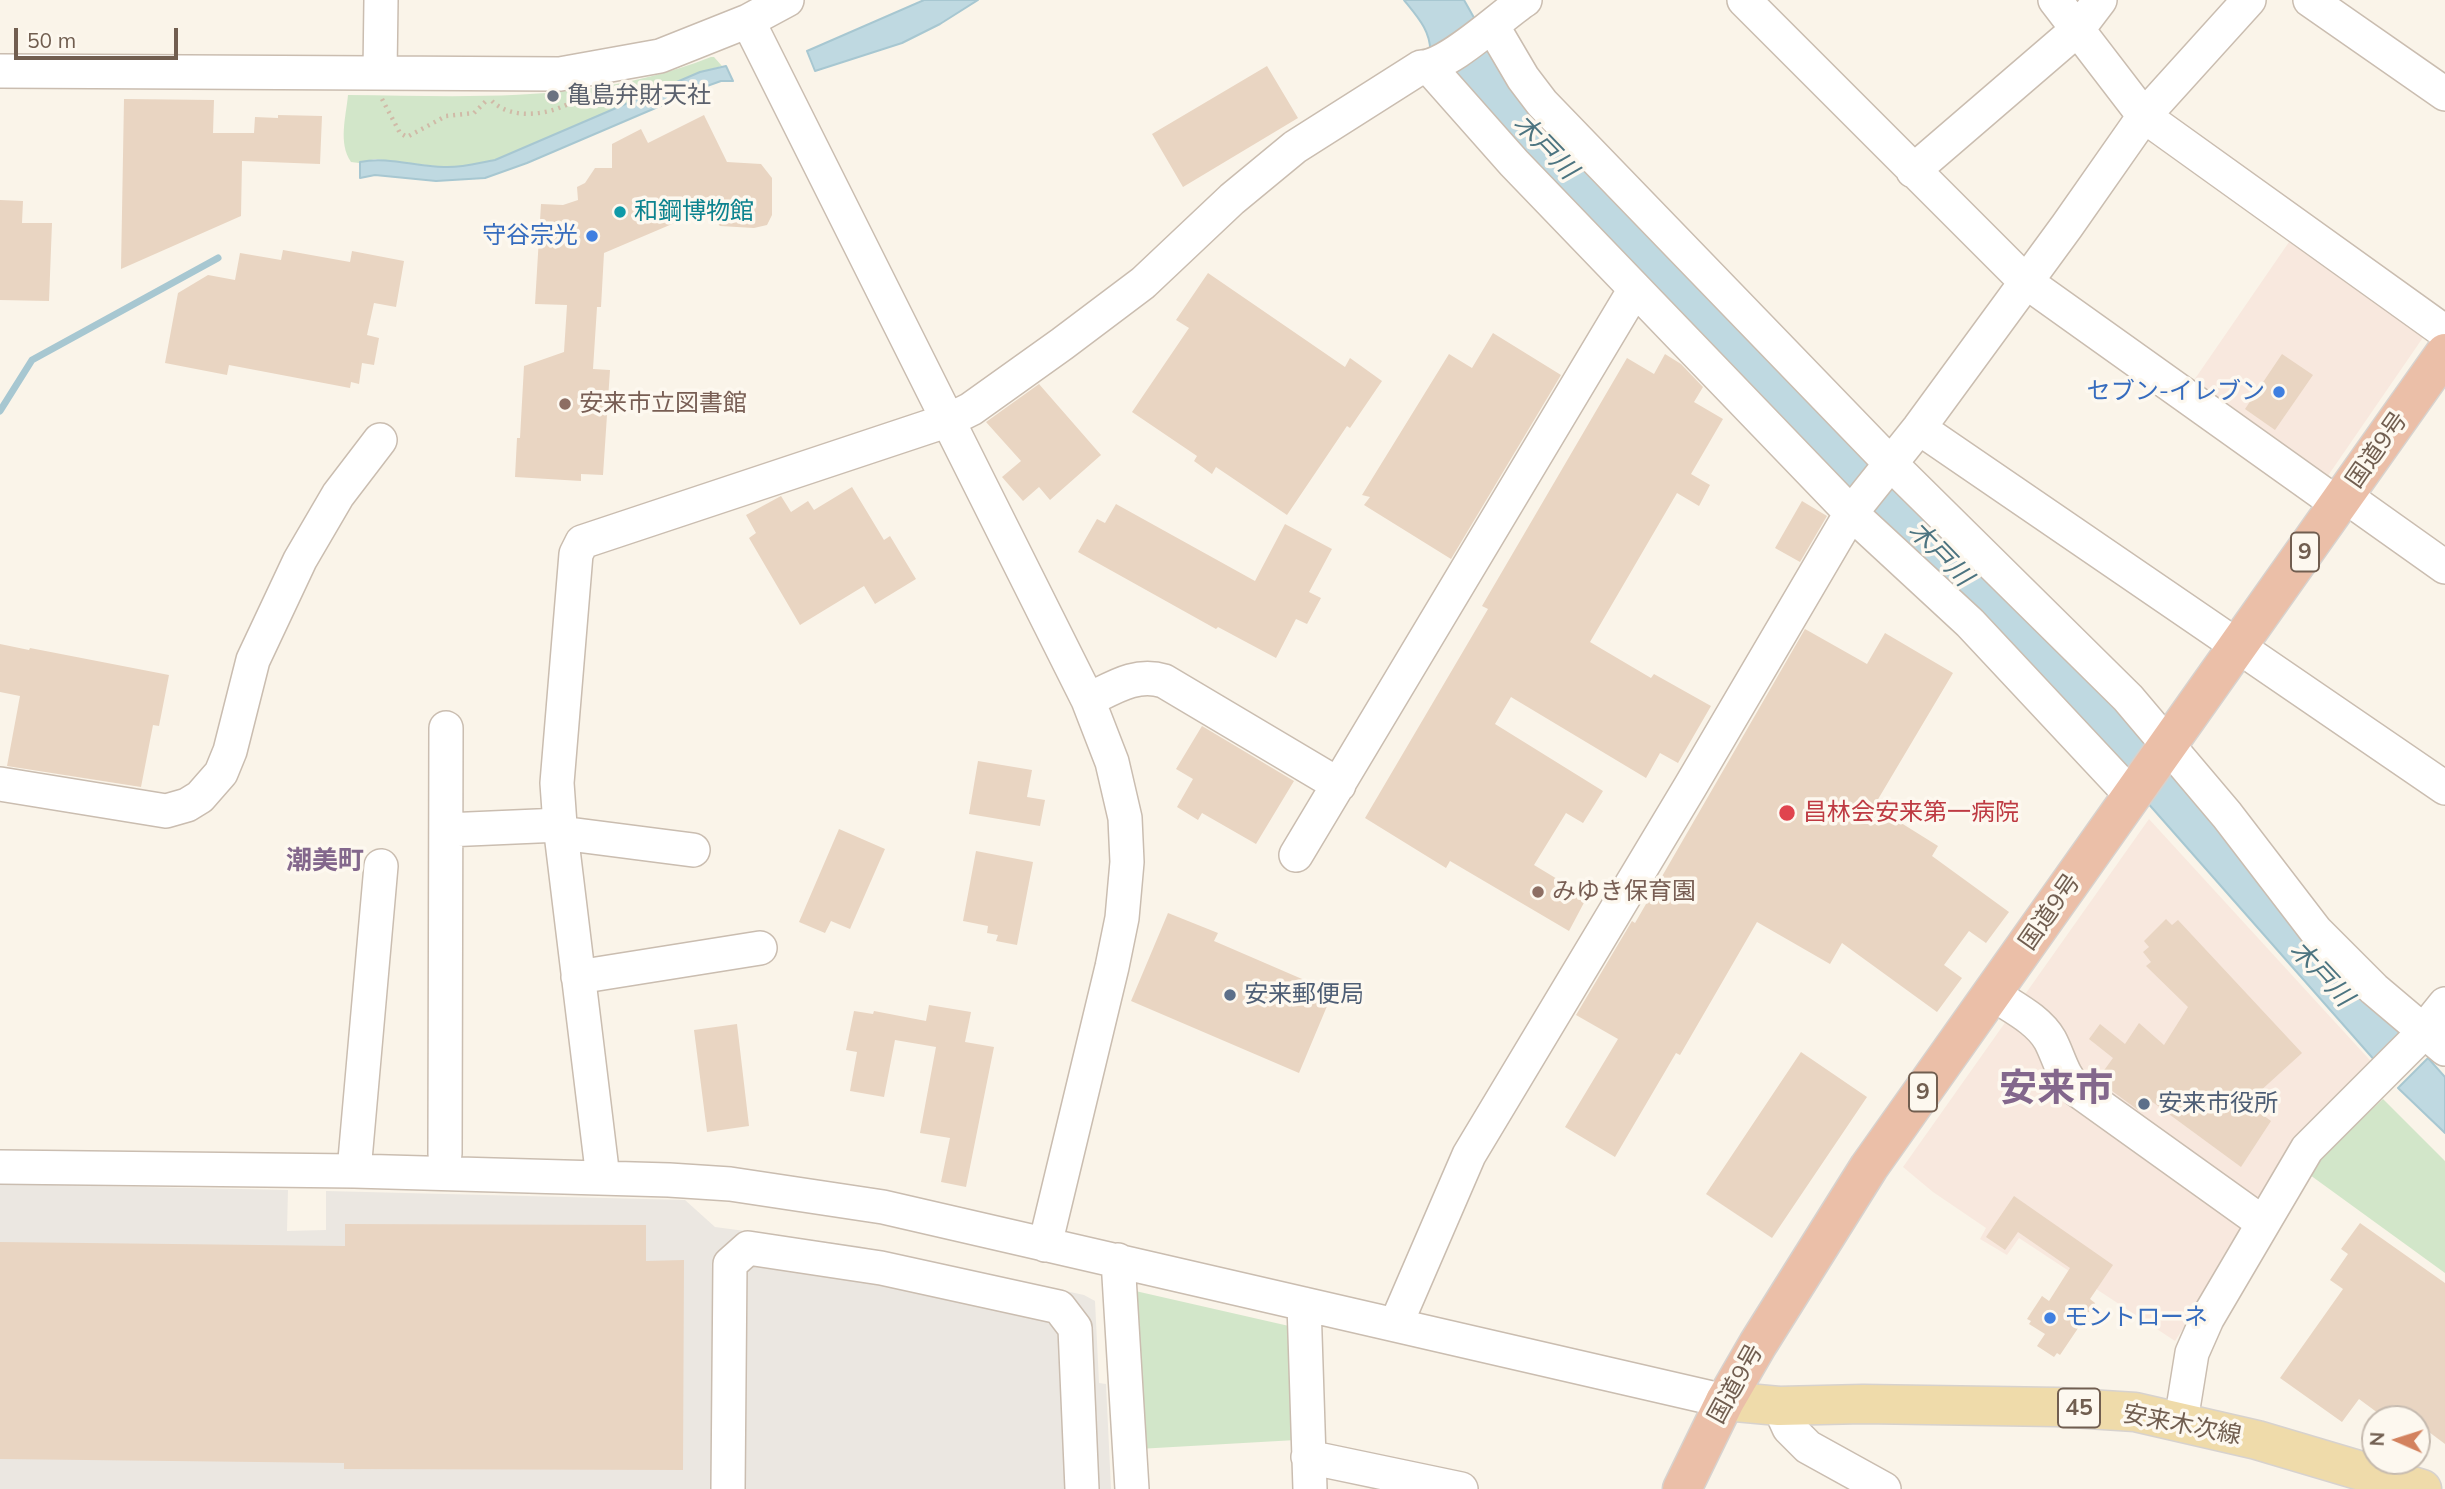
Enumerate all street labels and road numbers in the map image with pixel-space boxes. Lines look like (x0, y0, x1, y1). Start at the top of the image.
street label: 国道9号 (2340, 406, 2414, 494)
road number: 9 (2291, 532, 2319, 572)
street label: 国道9号 (2013, 868, 2087, 956)
road number: 9 (1909, 1072, 1937, 1112)
street label: 国道9号 (1702, 1339, 1770, 1429)
road number: 45 (2058, 1388, 2100, 1428)
street label: 安来木次線 (2120, 1399, 2244, 1451)

